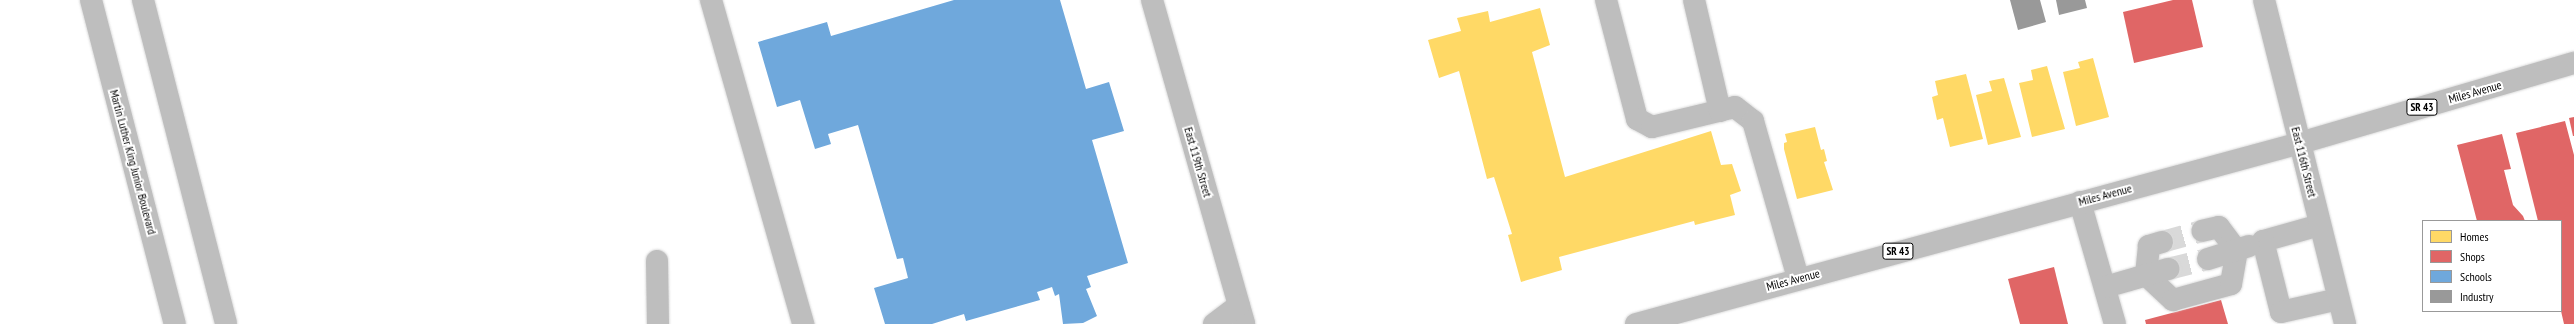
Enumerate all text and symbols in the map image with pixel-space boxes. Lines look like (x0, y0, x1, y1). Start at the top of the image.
street label: Miles Avenue (2447, 78, 2503, 106)
street label: Martin Luther King Junior Boulevard (107, 88, 159, 236)
road number: SR 43 (2406, 98, 2438, 116)
street label: East 119th Street (1181, 125, 1215, 199)
street label: East 116th Street (2288, 125, 2320, 199)
street label: Miles Avenue (2077, 181, 2133, 209)
legend (2422, 220, 2562, 312)
text: Homes (2460, 229, 2488, 244)
road number: SR 43 (1882, 242, 1914, 260)
text: Shops (2460, 249, 2485, 264)
street label: Miles Avenue (1765, 266, 1821, 294)
text: Schools (2460, 269, 2492, 284)
text: Industry (2460, 289, 2494, 304)

